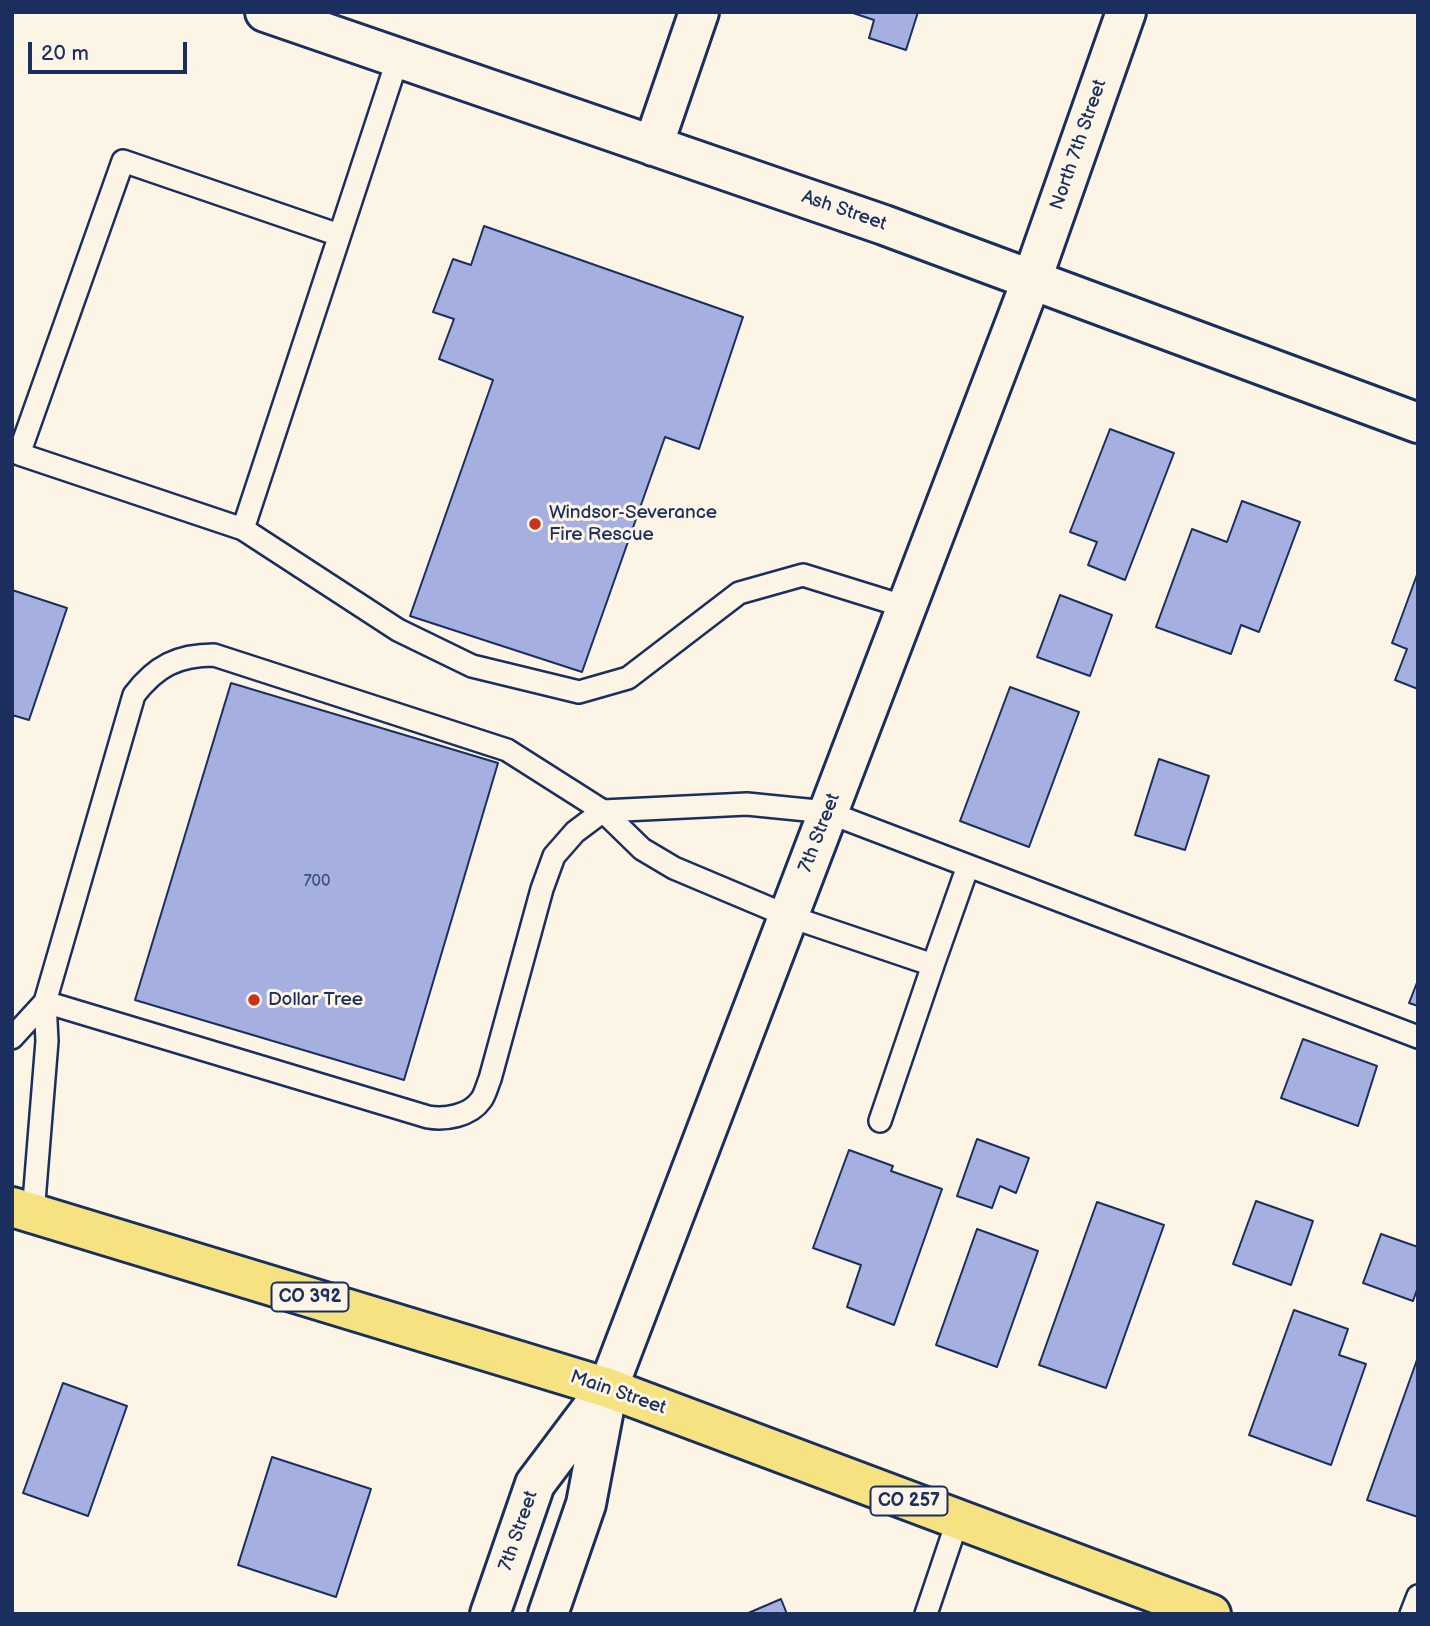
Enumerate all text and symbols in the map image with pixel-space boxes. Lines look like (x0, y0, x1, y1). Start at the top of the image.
scale bar (32, 28, 191, 72)
text: 20 m (41, 41, 89, 66)
street label: North 7th Street (1046, 77, 1112, 213)
street label: Ash Street (799, 186, 889, 236)
place label: Windsor-Severance Fire Rescue (549, 502, 717, 546)
marker: Windsor-Severance Fire Rescue (527, 516, 543, 532)
street label: 7th Street (794, 790, 846, 876)
house number: 700 (304, 872, 330, 892)
place label: Dollar Tree (268, 989, 363, 1011)
marker: Dollar Tree (246, 992, 262, 1008)
road number: CO 392 (272, 1282, 348, 1312)
street label: Main Street (567, 1366, 669, 1420)
road number: CO 257 (870, 1486, 948, 1516)
street label: 7th Street (495, 1488, 543, 1574)

